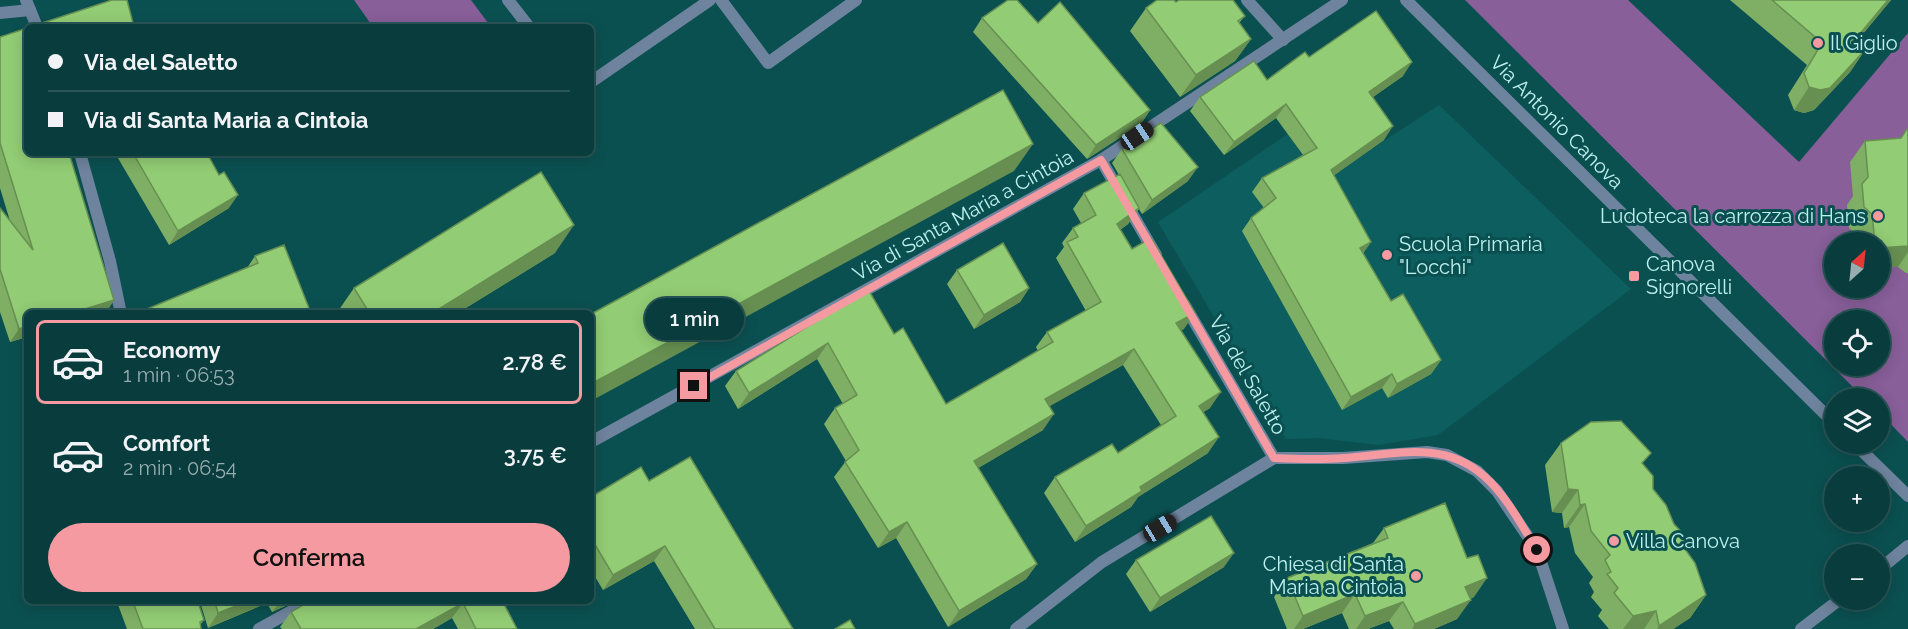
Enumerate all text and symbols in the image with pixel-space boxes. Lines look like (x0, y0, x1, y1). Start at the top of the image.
place label: Il Giglio (1830, 31, 1898, 55)
marker: Il Giglio (1811, 36, 1825, 50)
text: Via del Saletto (84, 49, 238, 75)
street label: Via Antonio Canova (1485, 50, 1629, 194)
text: Via di Santa Maria a Cintoia (84, 107, 368, 133)
car (1117, 118, 1157, 154)
street label: Via di Santa Maria a Cintoia (849, 144, 1077, 286)
place label: Ludoteca la carrozza di Hans (1600, 204, 1866, 228)
marker: Ludoteca la carrozza di Hans (1871, 209, 1885, 223)
place label: Scuola Primaria "Locchi" (1399, 232, 1543, 279)
north arrow (1824, 232, 1890, 298)
map controls (1824, 232, 1890, 610)
marker: Scuola Primaria "Locchi" (1380, 248, 1394, 262)
place label: Canova Signorelli (1646, 252, 1732, 299)
marker: Canova Signorelli (1627, 269, 1641, 283)
callout: 1 min (644, 299, 744, 341)
text: 1 min (670, 307, 719, 331)
button: locate (1824, 310, 1890, 376)
street label: Via del Saletto (1204, 311, 1292, 439)
icon: car (51, 335, 105, 389)
text: Economy (123, 337, 221, 363)
text: 2.78 € (502, 349, 567, 375)
text: 1 min · 06:53 (123, 363, 235, 387)
route end (680, 372, 707, 399)
button: layers (1824, 388, 1890, 454)
icon: car (51, 428, 105, 482)
text: Comfort (123, 430, 210, 456)
text: 3.75 € (504, 442, 567, 468)
text: 2 min · 06:54 (123, 456, 237, 480)
button: + (1824, 466, 1890, 532)
car (1140, 511, 1180, 545)
button: Conferma (48, 523, 570, 592)
place label: Villa Canova (1626, 529, 1740, 553)
marker: Villa Canova (1607, 534, 1621, 548)
route start (1523, 536, 1550, 563)
button: − (1824, 544, 1890, 610)
place label: Chiesa di Santa Maria a Cintoia (1263, 552, 1404, 599)
marker: Chiesa di Santa Maria a Cintoia (1409, 569, 1423, 583)

